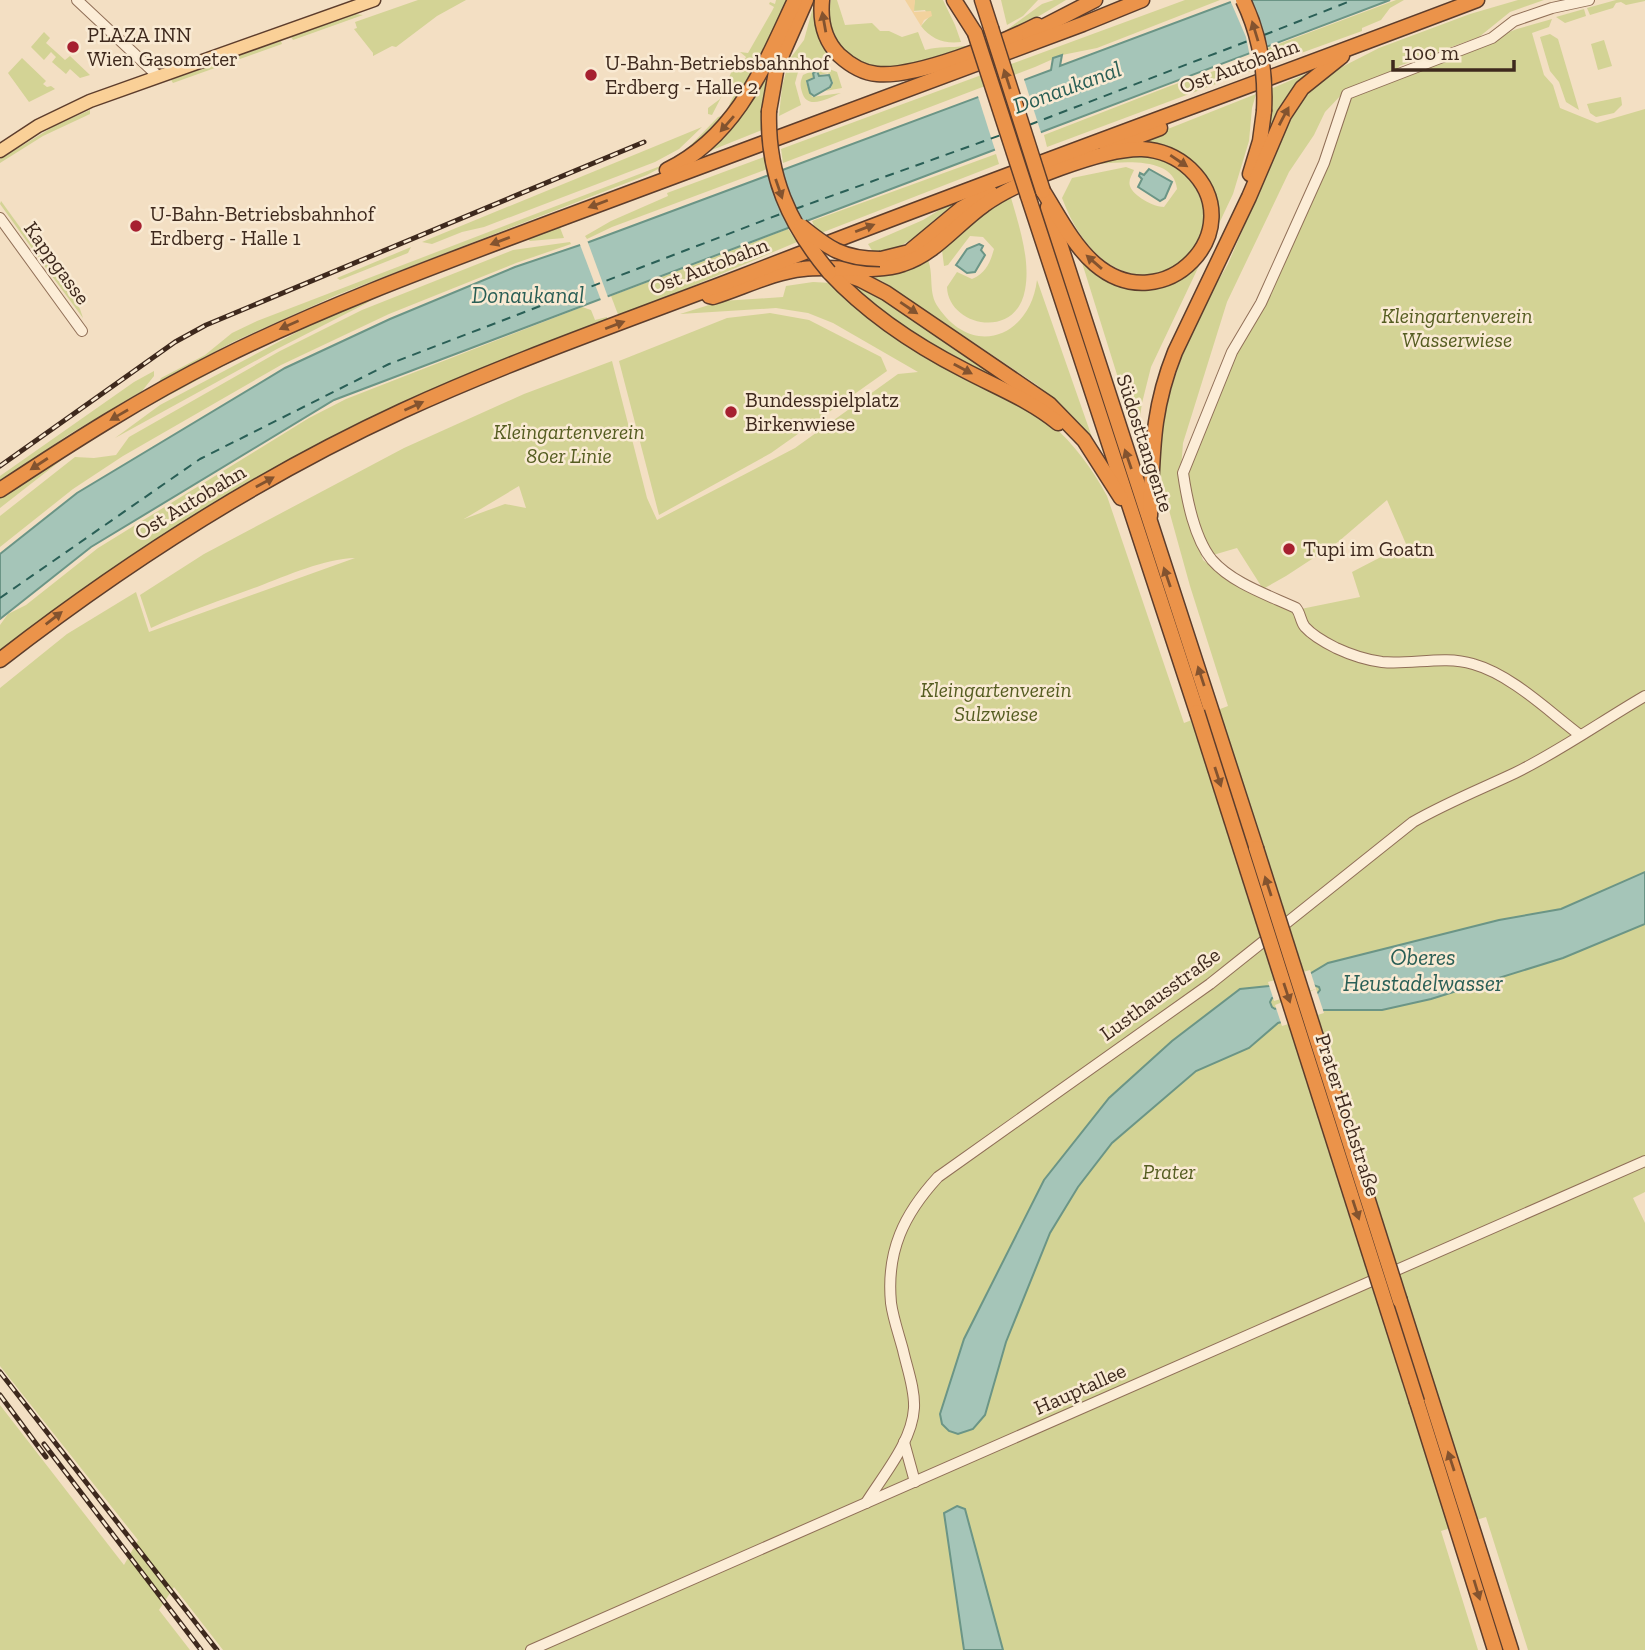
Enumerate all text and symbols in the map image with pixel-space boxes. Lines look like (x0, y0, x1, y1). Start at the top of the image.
one-way arrow (818, 11, 829, 33)
one-way arrow (1249, 20, 1259, 41)
place label: PLAZA INN Wien Gasometer (87, 22, 238, 71)
scale bar (1393, 28, 1514, 72)
street label: Ost Autobahn (1176, 32, 1302, 99)
marker: PLAZA INN Wien Gasometer (65, 39, 81, 55)
text: 100 m (1404, 40, 1459, 65)
place label: U-Bahn-Betriebsbahnhof Erdberg - Halle 2 (605, 50, 831, 99)
water label: Donaukanal (1009, 54, 1125, 120)
marker: U-Bahn-Betriebsbahnhof Erdberg - Halle 2 (583, 67, 599, 83)
one-way arrow (1001, 69, 1012, 90)
one-way arrow (1278, 106, 1290, 125)
one-way arrow (719, 115, 735, 133)
one-way arrow (1169, 155, 1188, 168)
one-way arrow (774, 178, 784, 199)
one-way arrow (587, 199, 608, 210)
place label: U-Bahn-Betriebsbahnhof Erdberg - Halle 1 (150, 201, 376, 250)
street label: Kappgasse (19, 216, 96, 309)
marker: U-Bahn-Betriebsbahnhof Erdberg - Halle 1 (128, 218, 144, 234)
one-way arrow (854, 223, 875, 234)
street label: Ost Autobahn (646, 231, 772, 300)
one-way arrow (490, 236, 511, 247)
one-way arrow (1085, 254, 1103, 270)
water label: Donaukanal (471, 281, 585, 309)
one-way arrow (900, 301, 918, 315)
park label: Kleingartenverein Wasserwiese (1382, 303, 1532, 352)
one-way arrow (279, 319, 299, 331)
one-way arrow (604, 319, 625, 330)
one-way arrow (953, 363, 973, 375)
street label: Südosttangente (1111, 371, 1180, 515)
place label: Bundesspielplatz Birkenwiese (745, 387, 899, 436)
one-way arrow (404, 400, 424, 412)
marker: Bundesspielplatz Birkenwiese (723, 404, 739, 420)
one-way arrow (109, 408, 129, 420)
park label: Kleingartenverein 80er Linie (494, 419, 644, 468)
one-way arrow (1122, 448, 1133, 469)
one-way arrow (29, 458, 49, 471)
street label: Ost Autobahn (130, 459, 250, 545)
one-way arrow (256, 476, 276, 488)
place label: Tupi im Goatn (1303, 536, 1434, 561)
marker: Tupi im Goatn (1281, 541, 1297, 557)
one-way arrow (1161, 566, 1172, 587)
one-way arrow (45, 612, 63, 626)
one-way arrow (1195, 665, 1205, 686)
park label: Kleingartenverein Sulzwiese (921, 677, 1071, 726)
one-way arrow (1213, 766, 1224, 787)
one-way arrow (1262, 875, 1273, 896)
street label: Lusthausstraße (1095, 942, 1225, 1046)
water label: Oberes Heustadelwasser (1343, 943, 1503, 997)
one-way arrow (1282, 983, 1293, 1004)
street label: Prater Hochstraße (1310, 1031, 1387, 1199)
park label: Prater (1142, 1159, 1196, 1184)
one-way arrow (1351, 1200, 1362, 1221)
street label: Hauptallee (1030, 1357, 1130, 1420)
one-way arrow (1446, 1451, 1456, 1472)
one-way arrow (1473, 1580, 1483, 1601)

